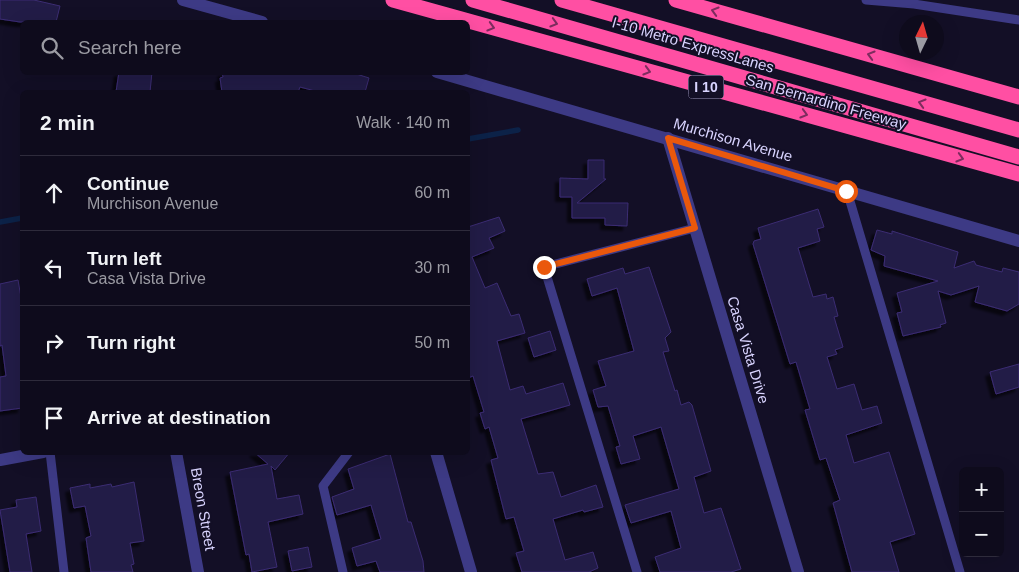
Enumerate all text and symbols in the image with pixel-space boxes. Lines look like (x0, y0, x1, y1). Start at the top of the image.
one-way arrow (710, 6, 719, 17)
street label: I-10 Metro ExpressLanes (610, 13, 776, 76)
north arrow (899, 15, 944, 60)
one-way arrow (549, 18, 557, 28)
search box (20, 20, 470, 75)
one-way arrow (486, 21, 495, 32)
icon: search (38, 34, 66, 62)
text: Search here (78, 37, 182, 58)
one-way arrow (867, 51, 876, 61)
one-way arrow (643, 65, 651, 75)
street label: San Bernardino Freeway (744, 70, 909, 133)
road number: I 10 (688, 75, 724, 98)
one-way arrow (918, 98, 926, 108)
one-way arrow (799, 109, 807, 119)
text: 2 min (40, 111, 95, 134)
text: Walk · 140 m (356, 114, 450, 131)
street label: Murchison Avenue (672, 114, 795, 165)
one-way arrow (956, 152, 965, 163)
text: Continue (87, 173, 169, 194)
icon: ahead (40, 179, 68, 207)
route start (835, 180, 858, 203)
text: 60 m (414, 184, 450, 201)
text: Murchison Avenue (87, 195, 218, 212)
text: Turn left (87, 248, 162, 269)
icon: left (40, 254, 68, 282)
route end (533, 256, 556, 279)
text: 30 m (414, 259, 450, 276)
text: Casa Vista Drive (87, 270, 206, 287)
street label: Casa Vista Drive (724, 294, 773, 406)
icon: right (40, 329, 68, 357)
text: Turn right (87, 332, 175, 353)
text: 50 m (414, 334, 450, 351)
icon: arrive (40, 404, 68, 432)
text: Arrive at destination (87, 407, 271, 428)
street label: Breon Street (188, 466, 219, 553)
map controls (959, 467, 1004, 557)
button: + (959, 467, 1004, 512)
button: − (959, 512, 1004, 557)

